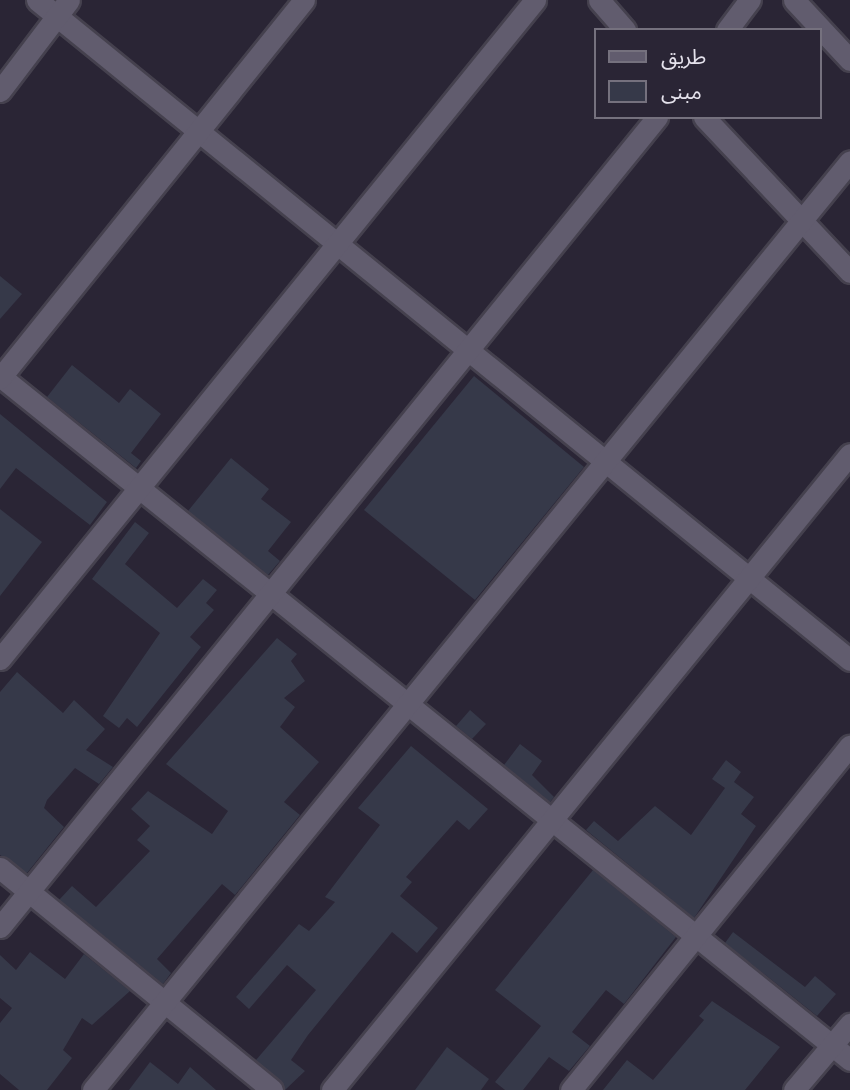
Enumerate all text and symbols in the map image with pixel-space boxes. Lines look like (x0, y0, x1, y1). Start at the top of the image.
legend (594, 28, 822, 119)
text: طريق (661, 43, 706, 70)
text: مبنى (661, 78, 702, 105)

